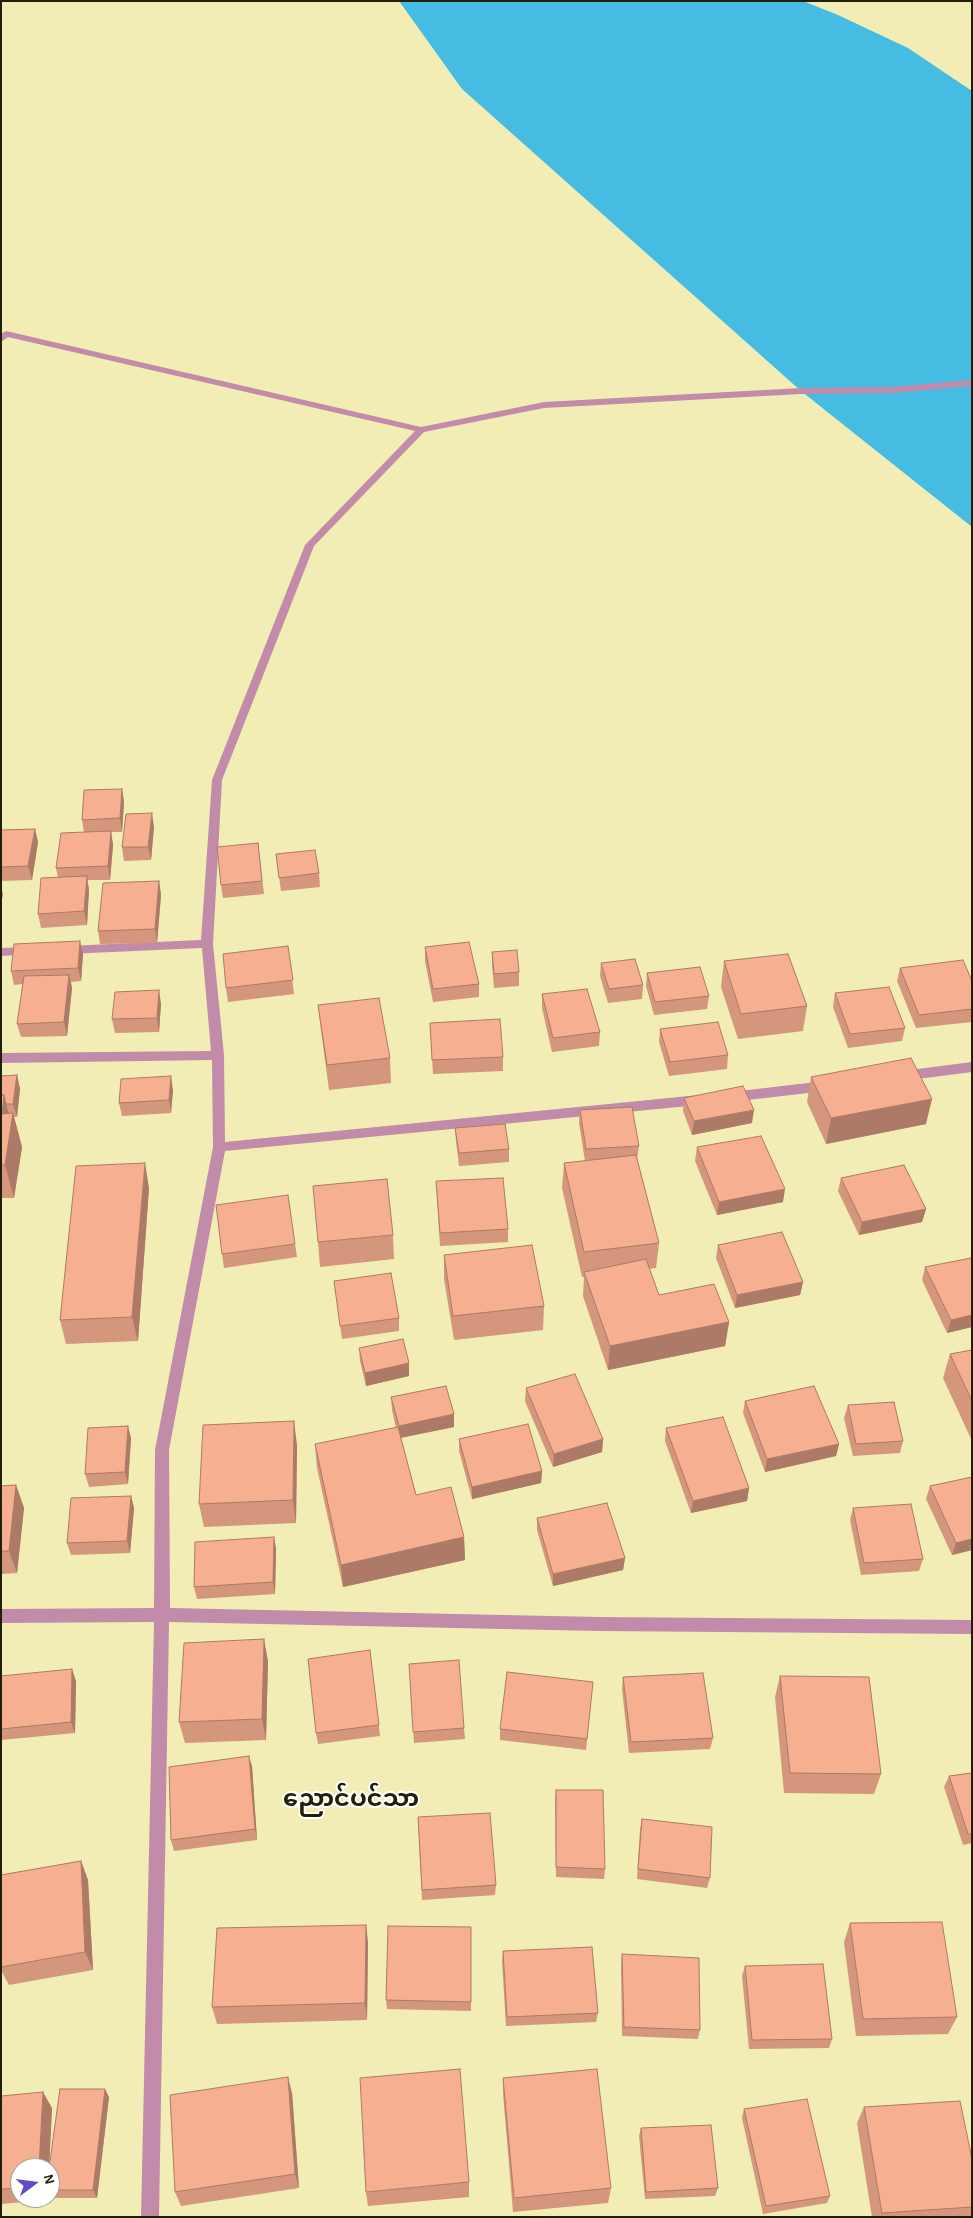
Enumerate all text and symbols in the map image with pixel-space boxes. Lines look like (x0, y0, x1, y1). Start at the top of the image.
district label: ညောင်ပင်သာ (283, 1785, 419, 1813)
north arrow (10, 2158, 60, 2208)
text: N (40, 2173, 57, 2186)

